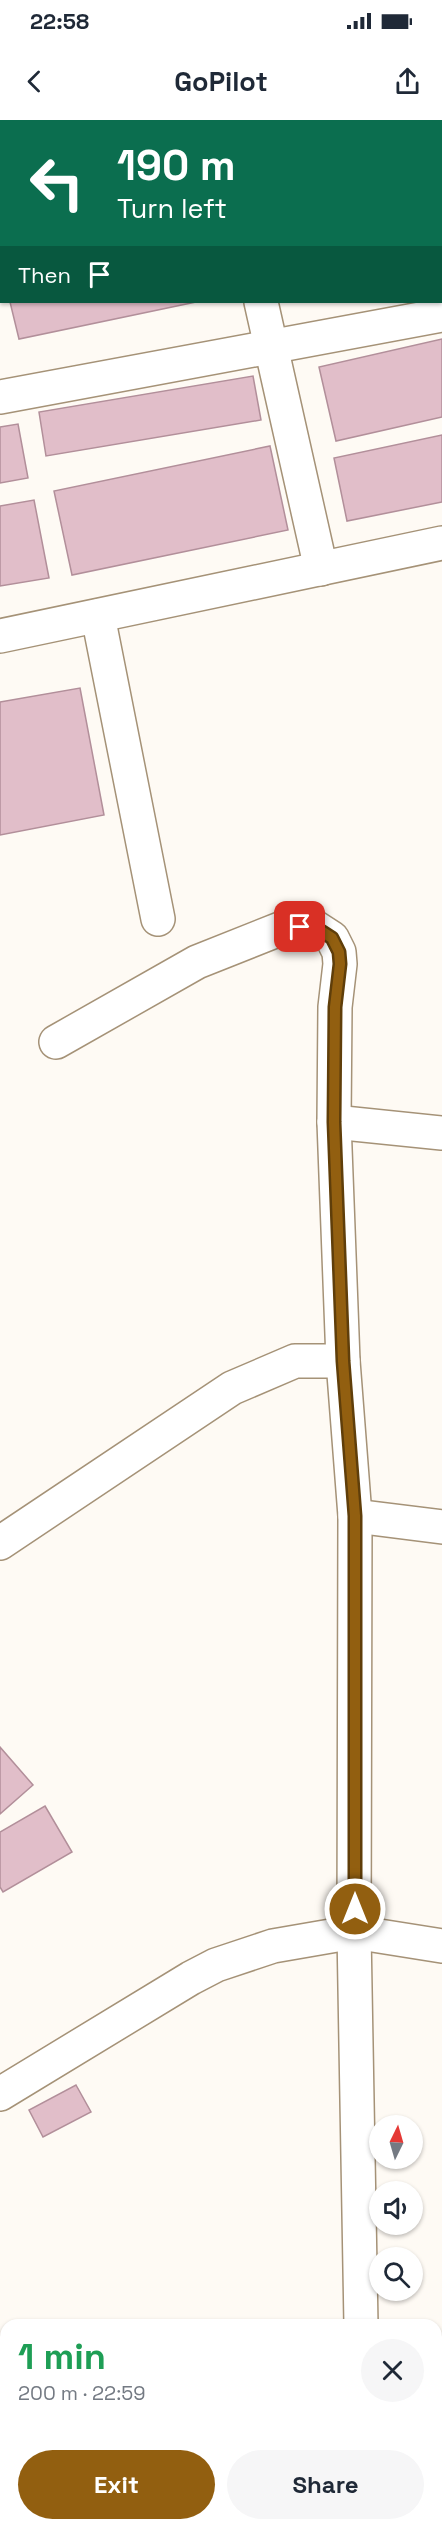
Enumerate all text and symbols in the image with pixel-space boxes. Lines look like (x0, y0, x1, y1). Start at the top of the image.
text: 22:58 (30, 7, 89, 35)
text: GoPilot (174, 64, 268, 99)
icon: back (18, 65, 51, 98)
icon: share (391, 65, 424, 98)
text: 190 m (117, 139, 236, 192)
icon: left (18, 144, 96, 222)
text: Turn left (117, 191, 227, 226)
icon: arrive (83, 258, 116, 291)
text: Then (18, 261, 71, 289)
pin (274, 901, 325, 952)
icon: arrive (283, 910, 316, 943)
position arrow (323, 1877, 387, 1941)
north arrow (369, 2115, 423, 2169)
map controls (369, 2115, 423, 2301)
button: sound (369, 2181, 423, 2235)
button: search (369, 2247, 423, 2301)
text: 1 min (18, 2334, 106, 2380)
button: close (361, 2339, 424, 2402)
text: 200 m · 22:59 (18, 2380, 145, 2406)
button: Exit (18, 2450, 215, 2519)
button: Share (227, 2450, 424, 2519)

